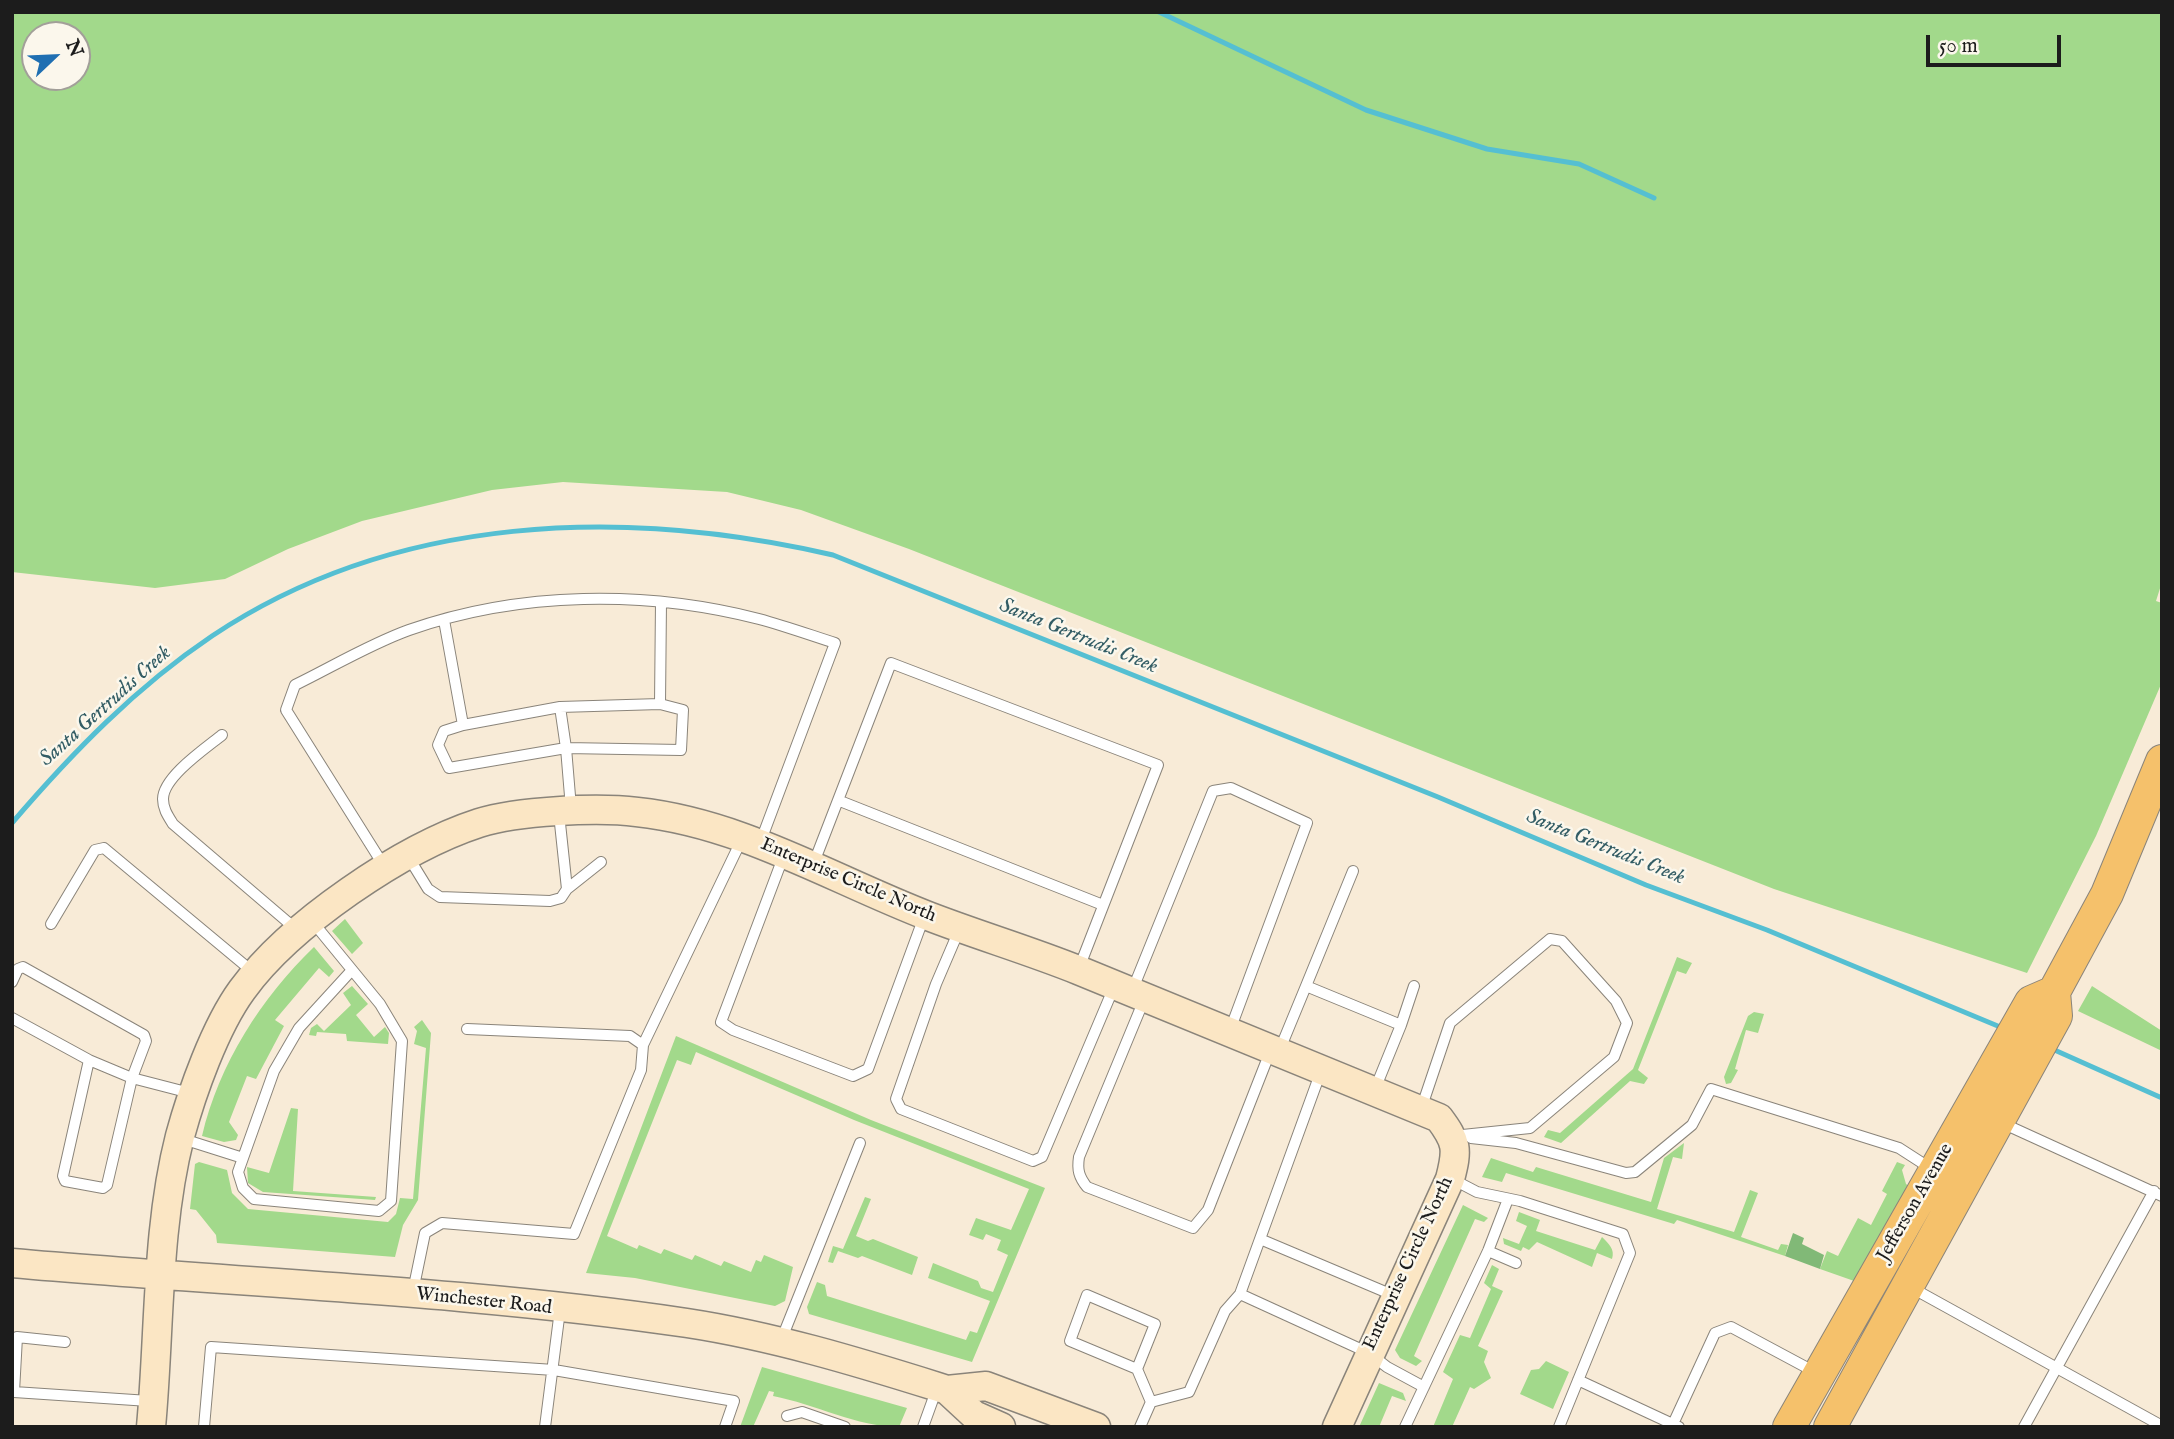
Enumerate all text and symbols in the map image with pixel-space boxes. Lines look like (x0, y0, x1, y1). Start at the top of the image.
north arrow (21, 21, 91, 91)
scale bar (1929, 21, 2064, 65)
text: 50 m (1939, 33, 1978, 60)
text: N (59, 36, 88, 61)
water label: Santa Gertrudis Creek (995, 594, 1161, 680)
water label: Santa Gertrudis Creek (35, 641, 177, 773)
water label: Santa Gertrudis Creek (1522, 805, 1688, 891)
street label: Enterprise Circle North (757, 834, 939, 928)
street label: Jefferson Avenue (1873, 1140, 1959, 1266)
street label: Enterprise Circle North (1359, 1174, 1459, 1354)
street label: Winchester Road (415, 1284, 553, 1320)

